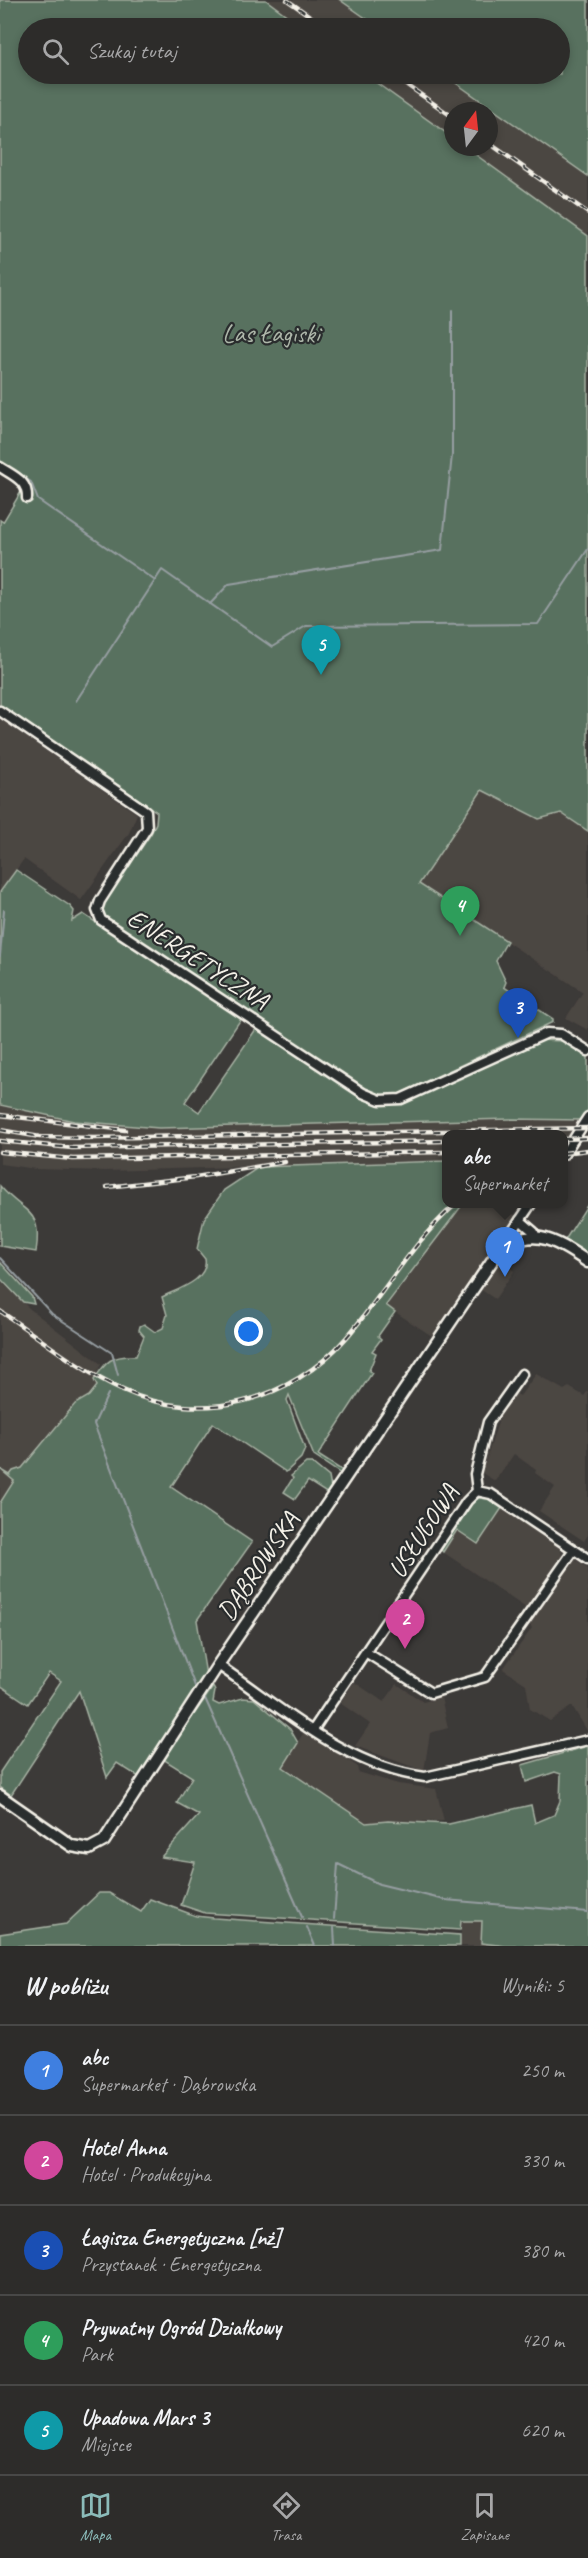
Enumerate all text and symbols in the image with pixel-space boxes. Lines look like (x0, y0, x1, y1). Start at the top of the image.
search box (18, 18, 570, 84)
icon: search (39, 35, 72, 68)
text: Szukaj tutaj (87, 37, 177, 65)
north arrow (444, 102, 498, 156)
park label: Las Łagiski (222, 317, 323, 350)
pin: 5 (302, 626, 340, 675)
pin: 4 (440, 886, 480, 936)
street label: ENERGETYCZNA (121, 901, 276, 1018)
pin: 3 (498, 988, 538, 1038)
popup (442, 1130, 568, 1208)
text: abc (463, 1143, 490, 1171)
text: Supermarket (463, 1171, 548, 1196)
pin: 1 (486, 1228, 524, 1277)
your location (234, 1317, 263, 1346)
street label: USŁUGOWA (381, 1477, 466, 1584)
street label: DĄBROWSKA (210, 1505, 307, 1626)
pin: 2 (386, 1600, 424, 1649)
text: W pobliżu (24, 1969, 107, 2002)
text: Wyniki: 5 (501, 1973, 564, 1998)
text: abc (81, 2044, 109, 2072)
text: 1 (39, 2058, 48, 2083)
text: 250 m (521, 2058, 564, 2083)
text: Supermarket · Dąbrowska (81, 2072, 255, 2097)
text: Hotel Anna (81, 2134, 166, 2162)
text: 2 (39, 2148, 48, 2173)
text: 330 m (521, 2148, 564, 2173)
text: Hotel · Produkcyjna (81, 2162, 211, 2187)
text: Łagisza Energetyczna [nż] (81, 2224, 280, 2252)
text: 3 (39, 2238, 48, 2263)
text: 380 m (521, 2238, 564, 2263)
text: Przystanek · Energetyczna (81, 2252, 260, 2277)
text: Prywatny Ogród Działkowy (81, 2314, 281, 2342)
text: 4 (39, 2328, 48, 2353)
text: 420 m (521, 2328, 564, 2353)
text: Park (81, 2342, 113, 2367)
text: Upadowa Mars 3 (81, 2404, 209, 2432)
text: 5 (39, 2418, 48, 2443)
text: 620 m (521, 2418, 564, 2443)
text: Miejsce (81, 2432, 131, 2457)
tab: Mapa (79, 2489, 112, 2545)
tab: Trasa (270, 2489, 303, 2545)
tab: Zapisane (461, 2489, 509, 2545)

